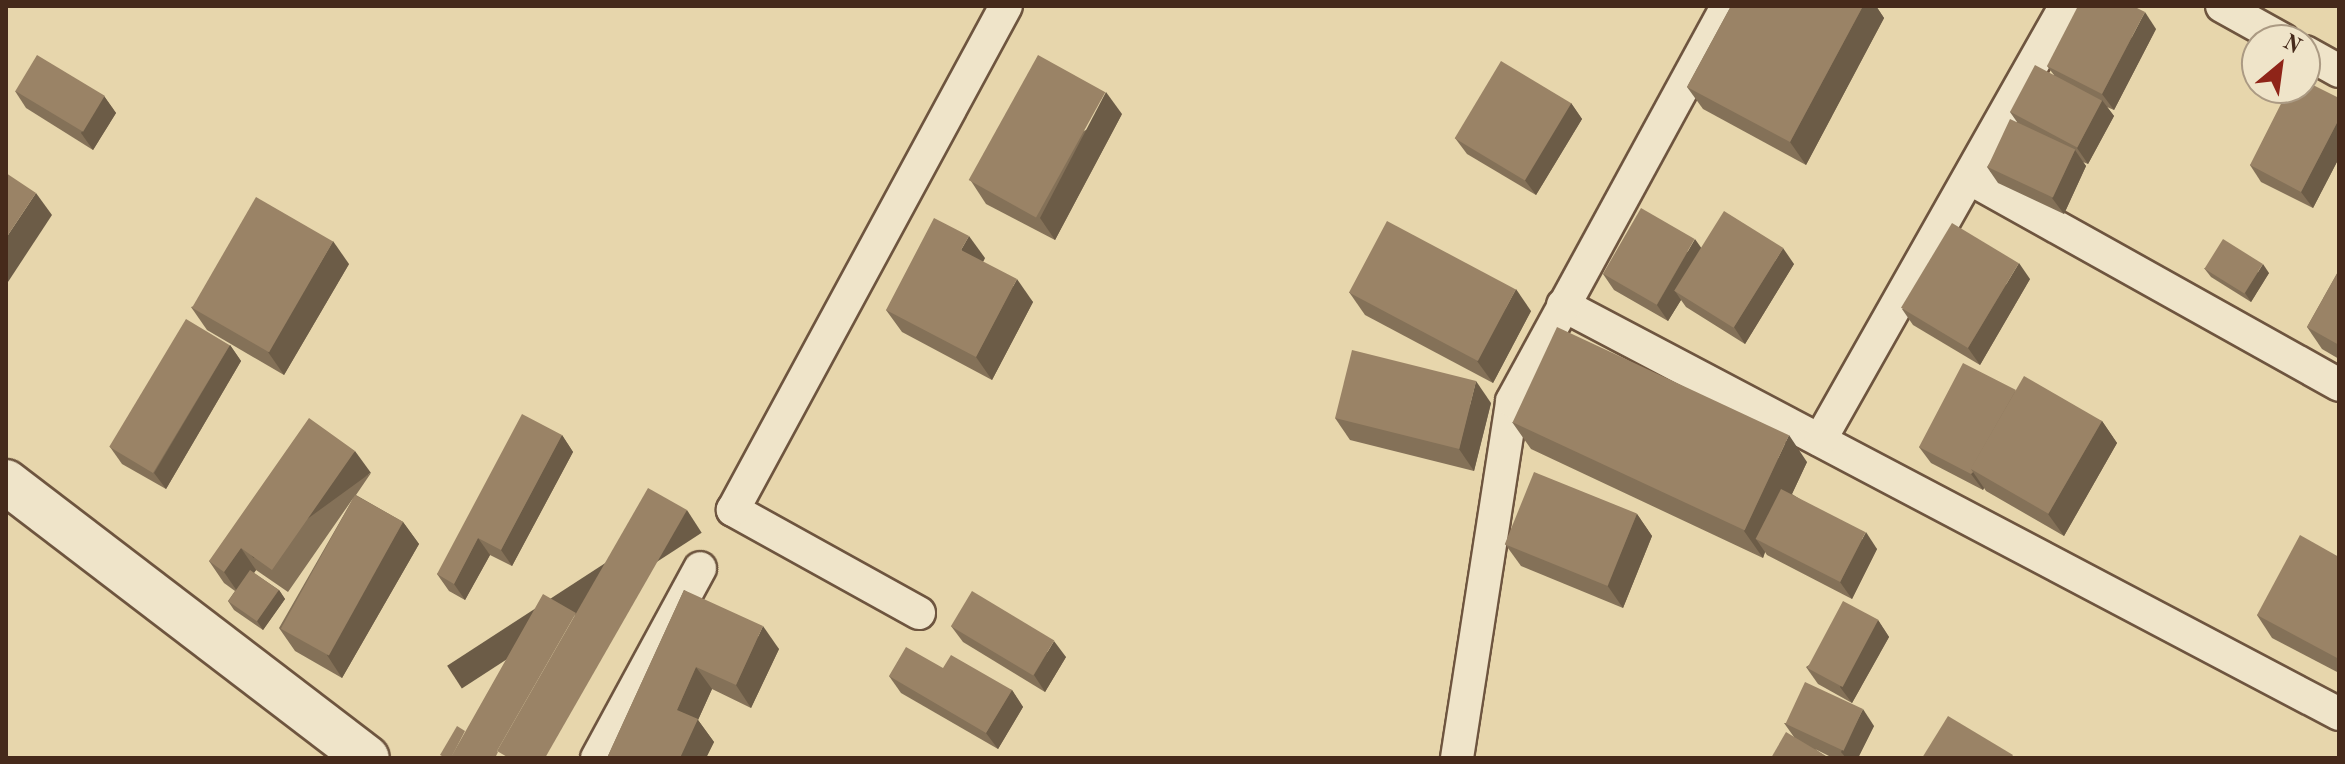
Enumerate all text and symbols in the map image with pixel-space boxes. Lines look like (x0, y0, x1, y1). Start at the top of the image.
north arrow (2241, 24, 2321, 104)
text: N (2279, 31, 2304, 58)

